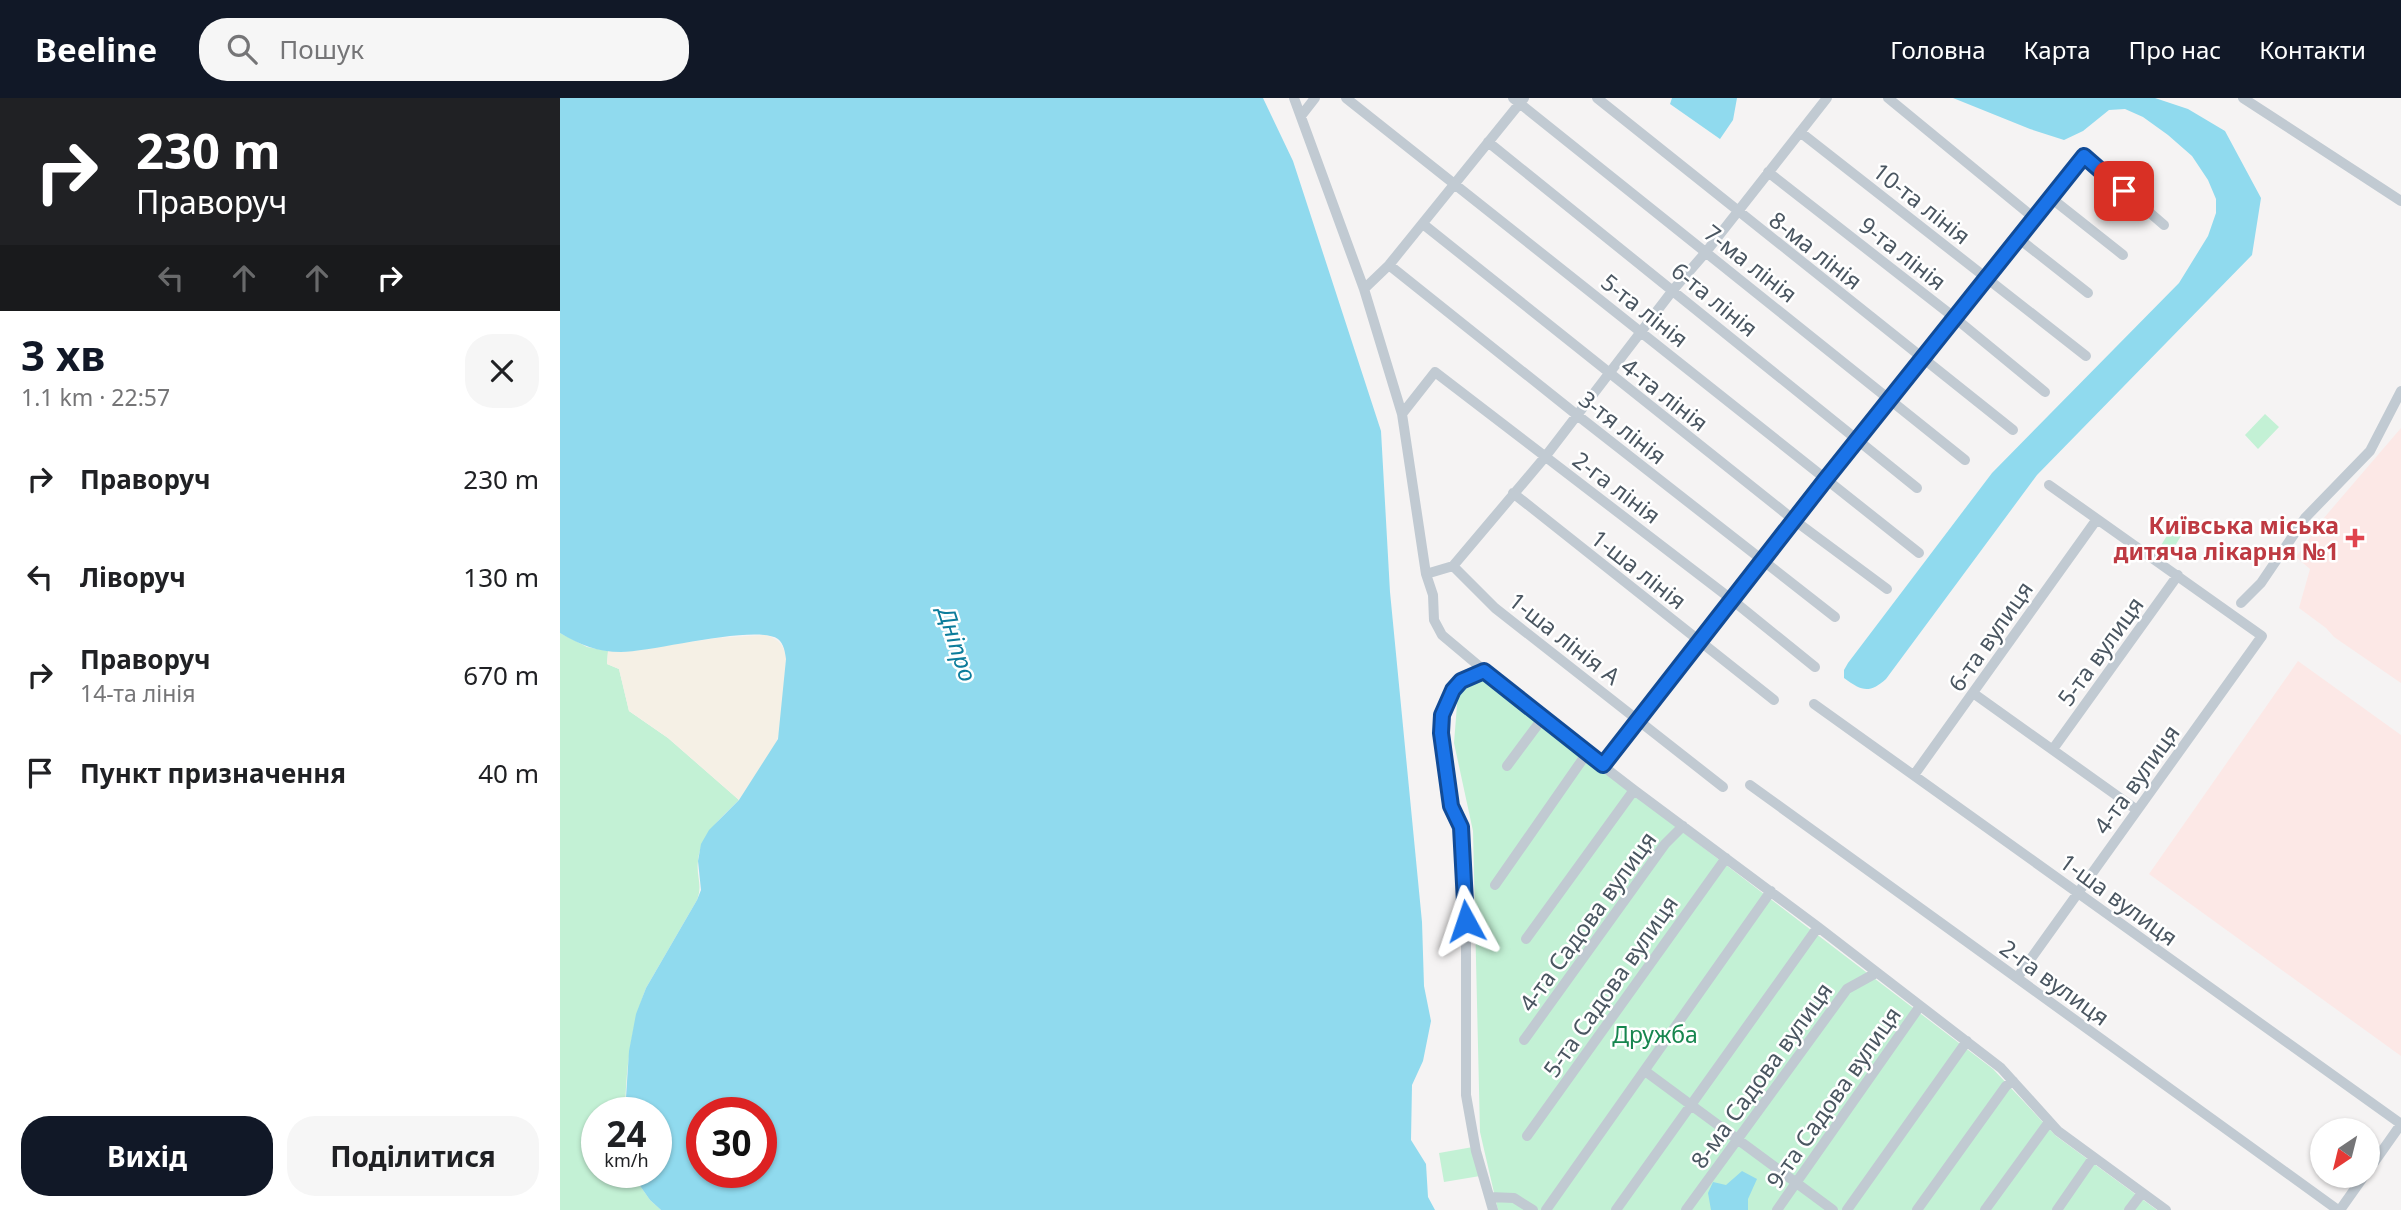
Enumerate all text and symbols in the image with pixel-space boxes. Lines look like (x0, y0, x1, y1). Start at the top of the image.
search box (199, 18, 689, 81)
text: Beeline (35, 27, 157, 72)
icon: search (223, 30, 261, 68)
text: Пошук (279, 31, 364, 67)
text: Головна (1890, 33, 1986, 66)
text: Карта (2024, 33, 2091, 66)
text: Про нас (2129, 33, 2221, 66)
text: Контакти (2259, 33, 2366, 66)
text: 230 m (136, 117, 281, 183)
icon: right (21, 126, 112, 217)
street label: 10-та лінія (1867, 155, 1977, 251)
pin (2094, 161, 2154, 221)
icon: arrive (2105, 172, 2143, 210)
text: Праворуч (136, 180, 287, 223)
street label: 8-ма лінія (1763, 204, 1869, 296)
street label: 9-та лінія (1853, 209, 1953, 297)
street label: 7-ма лінія (1698, 217, 1804, 309)
street label: 6-та лінія (1665, 254, 1765, 344)
icon: left (152, 259, 190, 297)
icon: ahead (225, 259, 263, 297)
icon: ahead (298, 259, 336, 297)
icon: right (371, 259, 409, 297)
street label: 5-та лінія (1595, 266, 1695, 354)
text: 3 хв (21, 326, 105, 383)
button: close (465, 334, 539, 408)
street label: 4-та лінія (1615, 350, 1715, 438)
text: 1.1 km · 22:57 (21, 381, 170, 413)
street label: 3-тя лінія (1573, 383, 1673, 471)
street label: 2-га лінія (1567, 443, 1667, 531)
icon: right (21, 460, 59, 498)
text: Праворуч (80, 461, 211, 497)
text: 230 m (463, 461, 539, 497)
place label: Київська міська дитяча лікарня №1 (2114, 509, 2339, 567)
street label: 1-ша лінія (1585, 522, 1693, 616)
marker: Київська міська дитяча лікарня №1 (2345, 528, 2365, 548)
icon: left (21, 558, 59, 596)
text: Ліворуч (80, 559, 186, 595)
text: 130 m (463, 559, 539, 595)
street label: 6-та вулиця (1940, 574, 2040, 698)
street label: 1-ша лінія А (1503, 584, 1628, 692)
street label: 5-та вулиця (2049, 590, 2151, 712)
water label: Дніпро (929, 599, 986, 686)
text: Праворуч (80, 641, 211, 677)
icon: right (21, 656, 59, 694)
text: 670 m (463, 657, 539, 693)
text: 14-та лінія (80, 677, 195, 709)
street label: 4-та вулиця (2085, 718, 2187, 840)
icon: arrive (21, 754, 59, 792)
text: Пункт призначення (80, 755, 346, 791)
text: 40 m (478, 755, 539, 791)
street label: 4-та Садова вулиця (1511, 825, 1663, 1017)
street label: 1-ша вулиця (2054, 845, 2184, 953)
position arrow (1429, 884, 1503, 958)
street label: 5-та Садова вулиця (1535, 889, 1685, 1083)
street label: 2-га вулиця (1994, 931, 2116, 1033)
street label: 8-ма Садова вулиця (1683, 976, 1839, 1174)
street label: 9-та Садова вулиця (1758, 1000, 1908, 1194)
park label: Дружба (1612, 1018, 1698, 1050)
speed limit sign: 30 (686, 1097, 777, 1188)
text: 24 (606, 1110, 647, 1157)
button: Вихід (21, 1116, 273, 1196)
button: Поділитися (287, 1116, 539, 1196)
north arrow (2310, 1118, 2380, 1188)
map controls (2310, 1118, 2380, 1188)
text: km/h (604, 1148, 649, 1172)

